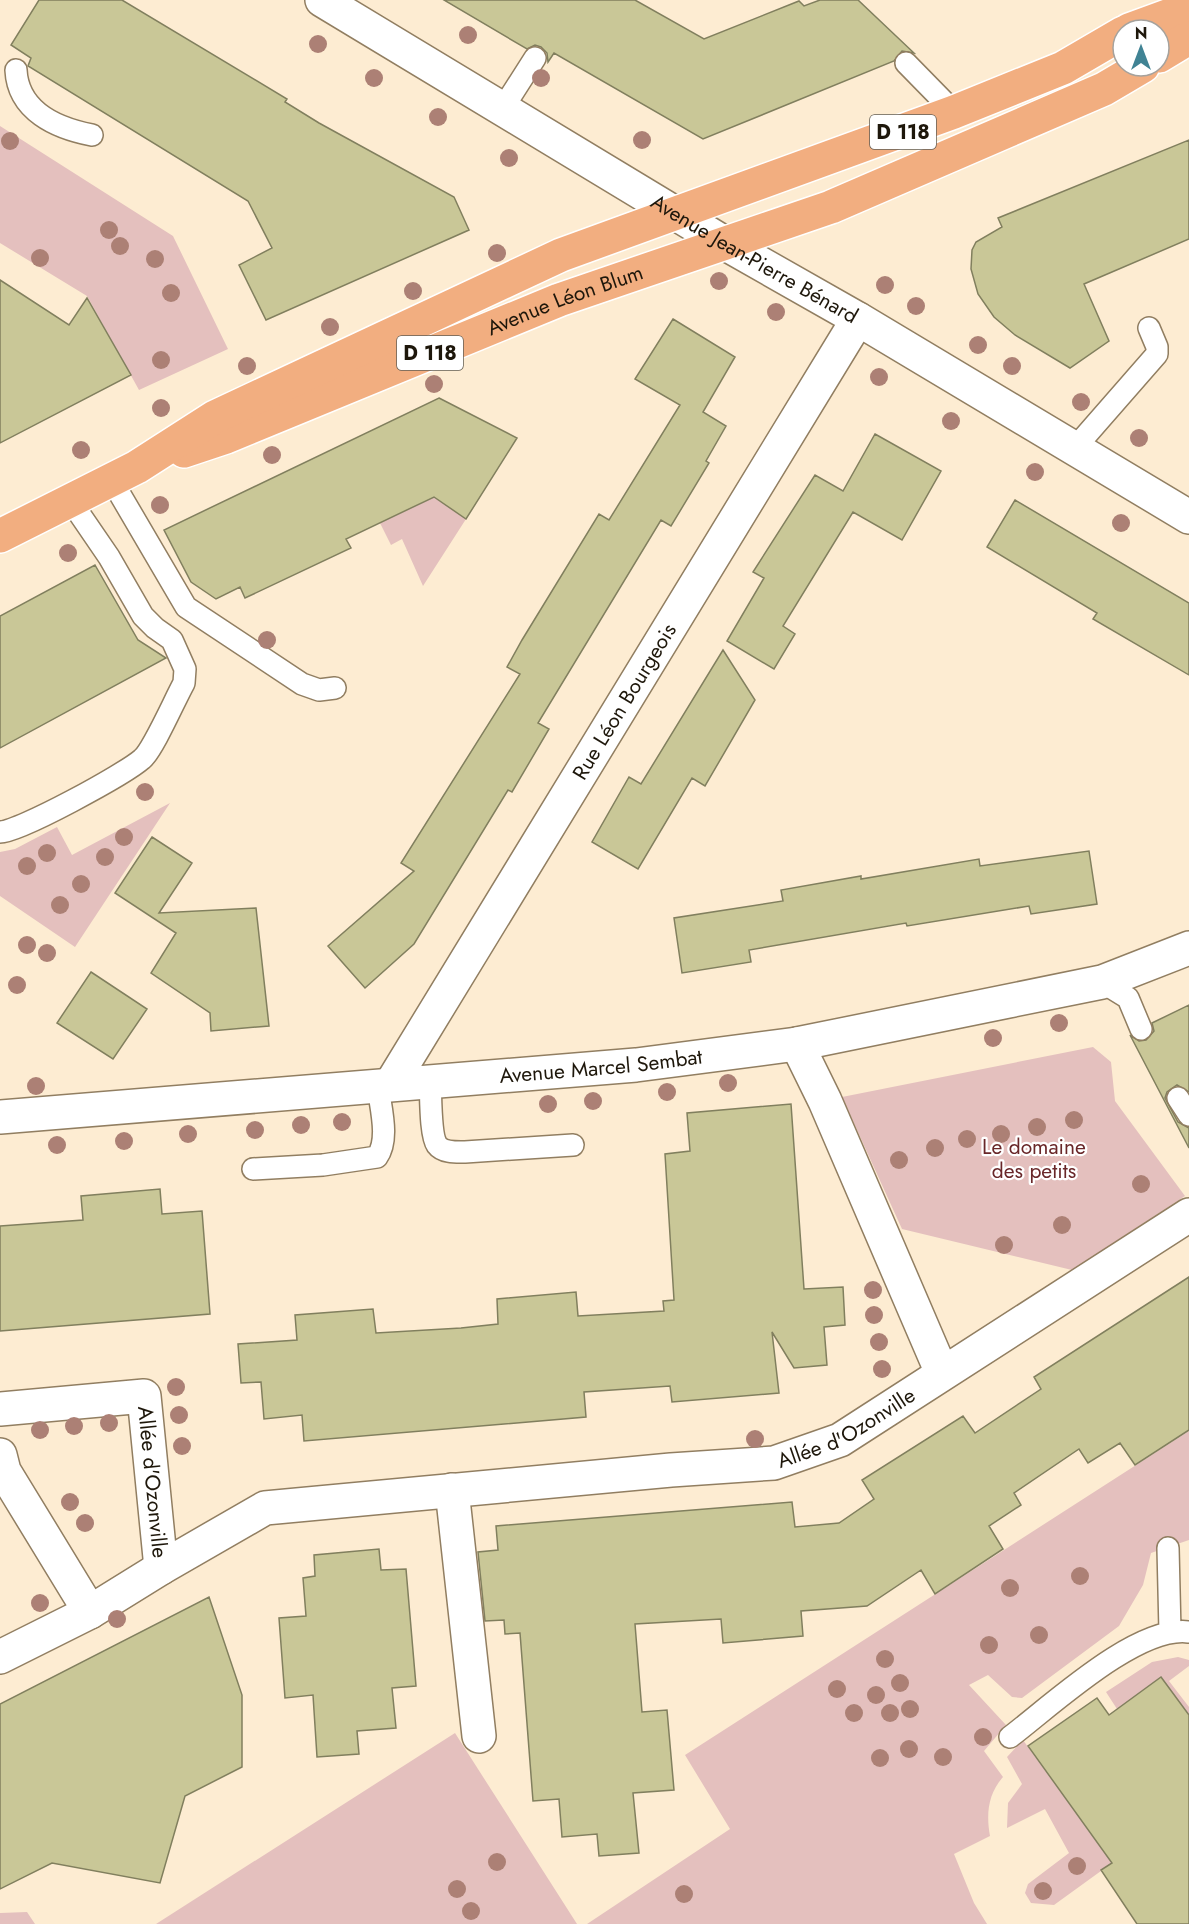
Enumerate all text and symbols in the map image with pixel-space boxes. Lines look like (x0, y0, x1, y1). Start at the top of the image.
north arrow (1111, 18, 1171, 78)
text: N (1135, 22, 1147, 45)
road number: D 118 (870, 115, 936, 149)
street label: Avenue Jean-Pierre Bénard (645, 187, 863, 331)
street label: Avenue Léon Blum (482, 257, 647, 343)
road number: D 118 (397, 336, 463, 370)
street label: Rue Léon Bourgeois (565, 618, 684, 786)
street label: Avenue Marcel Sembat (498, 1041, 704, 1091)
park label: Le domaine des petits (982, 1132, 1086, 1186)
street label: Allée d'Ozonville (773, 1380, 921, 1476)
street label: Allée d'Ozonville (130, 1405, 175, 1559)

